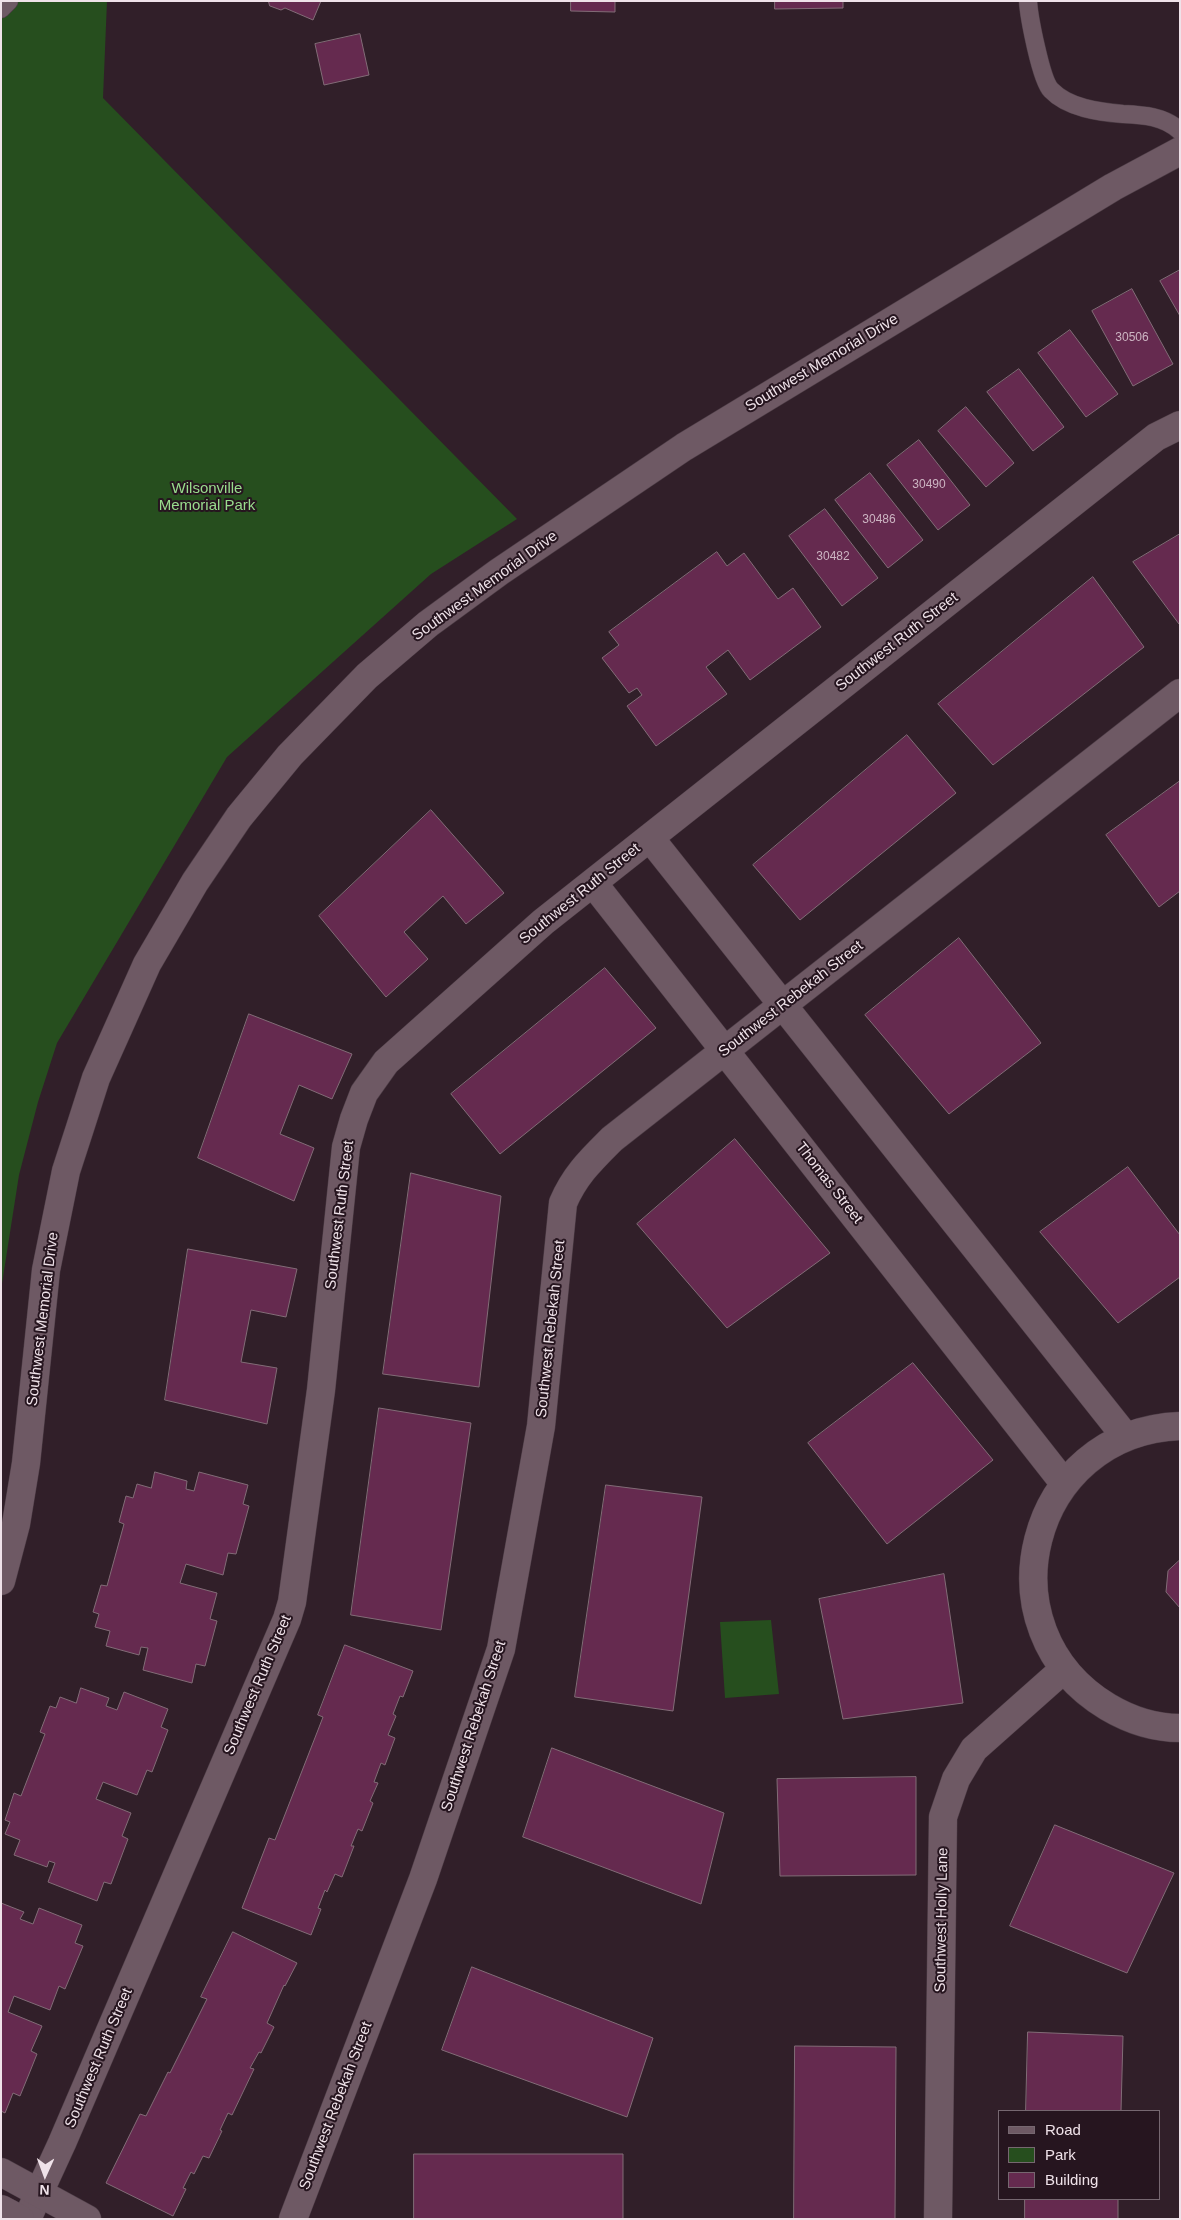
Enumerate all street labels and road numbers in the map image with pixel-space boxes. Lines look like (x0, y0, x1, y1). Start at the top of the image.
street label: Southwest Memorial Drive (742, 310, 902, 416)
street label: Southwest Memorial Drive (409, 527, 561, 645)
street label: Southwest Ruth Street (832, 589, 962, 695)
street label: Southwest Ruth Street (516, 840, 644, 948)
street label: Southwest Rebekah Street (715, 937, 867, 1061)
street label: Southwest Ruth Street (322, 1139, 358, 1291)
street label: Thomas Street (792, 1139, 866, 1227)
street label: Southwest Memorial Drive (23, 1231, 63, 1407)
street label: Southwest Rebekah Street (533, 1239, 569, 1419)
street label: Southwest Ruth Street (220, 1612, 296, 1758)
street label: Southwest Rebekah Street (438, 1638, 510, 1814)
street label: Southwest Holly Lane (932, 1847, 952, 1993)
street label: Southwest Ruth Street (61, 1985, 137, 2131)
street label: Southwest Rebekah Street (296, 2019, 376, 2193)

